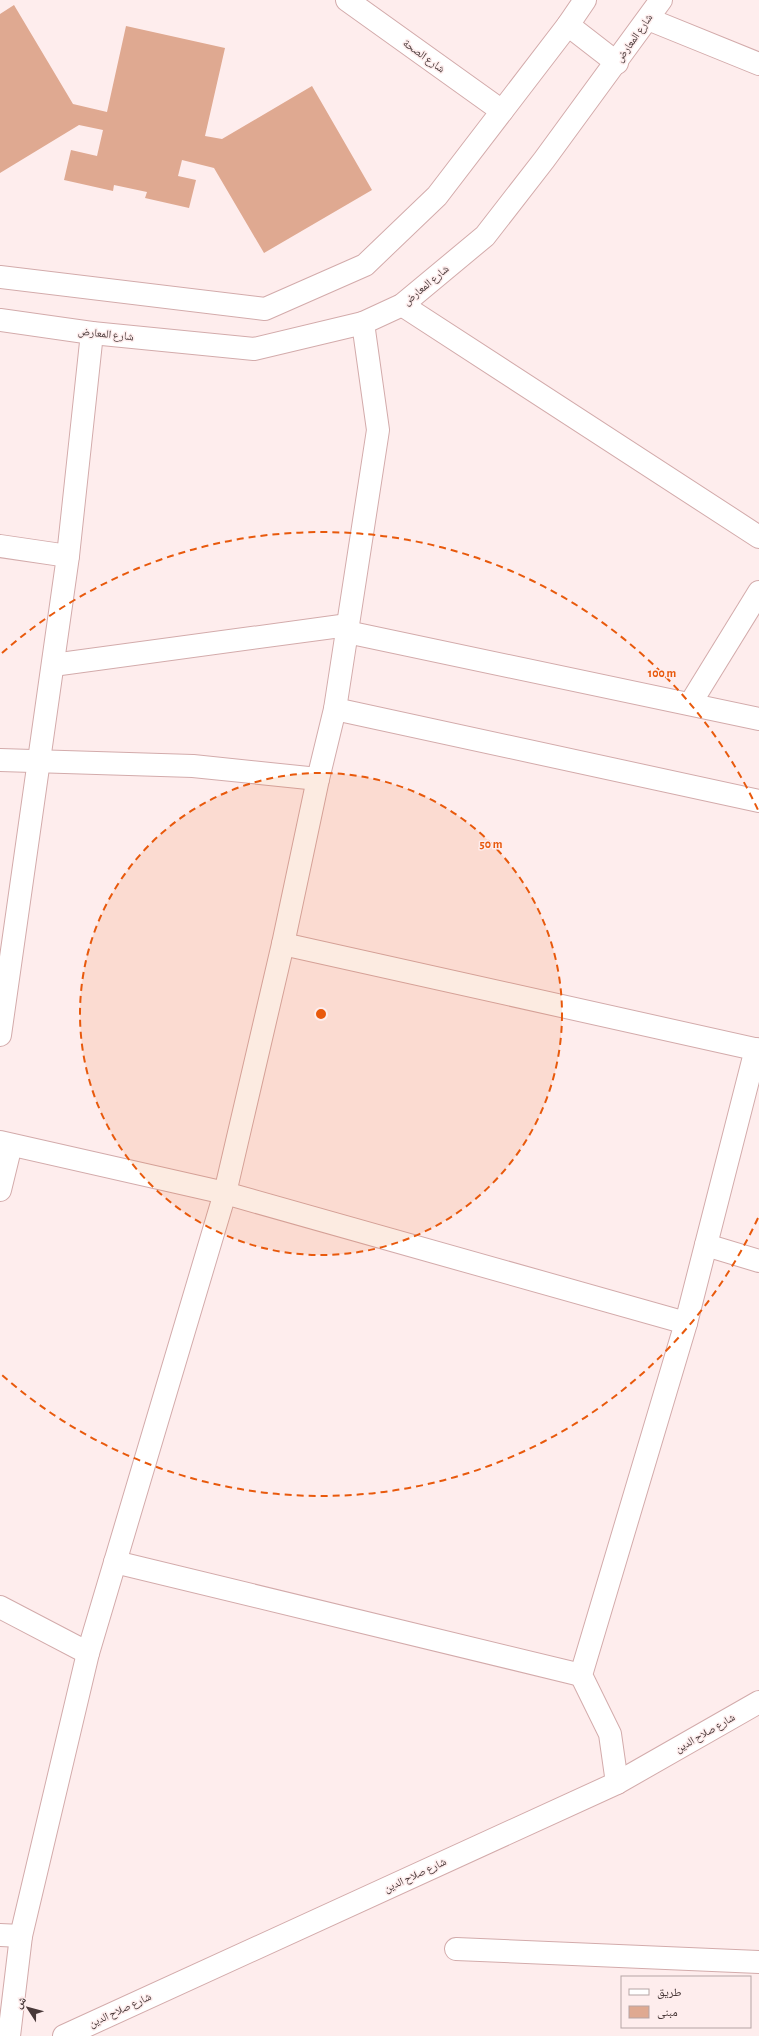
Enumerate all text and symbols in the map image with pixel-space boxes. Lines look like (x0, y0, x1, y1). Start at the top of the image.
street label: شارع المعارض (613, 12, 655, 65)
street label: شارع الصحة (401, 37, 447, 76)
street label: شارع المعارض (401, 263, 452, 308)
street label: شارع المعارض (78, 326, 134, 343)
text: 100 m (648, 667, 676, 679)
text: 50 m (480, 838, 503, 850)
centre of rings (314, 1007, 328, 1021)
street label: شارع صلاح الدين (673, 1711, 737, 1755)
street label: شارع صلاح الدين (382, 1856, 448, 1895)
legend (621, 1976, 751, 2028)
text: طريق (657, 1986, 682, 1999)
north arrow (8, 1988, 48, 2028)
street label: شارع صلاح الدين (87, 1991, 153, 2030)
text: ش (12, 1994, 30, 2012)
text: مبنى (657, 2006, 678, 2019)

